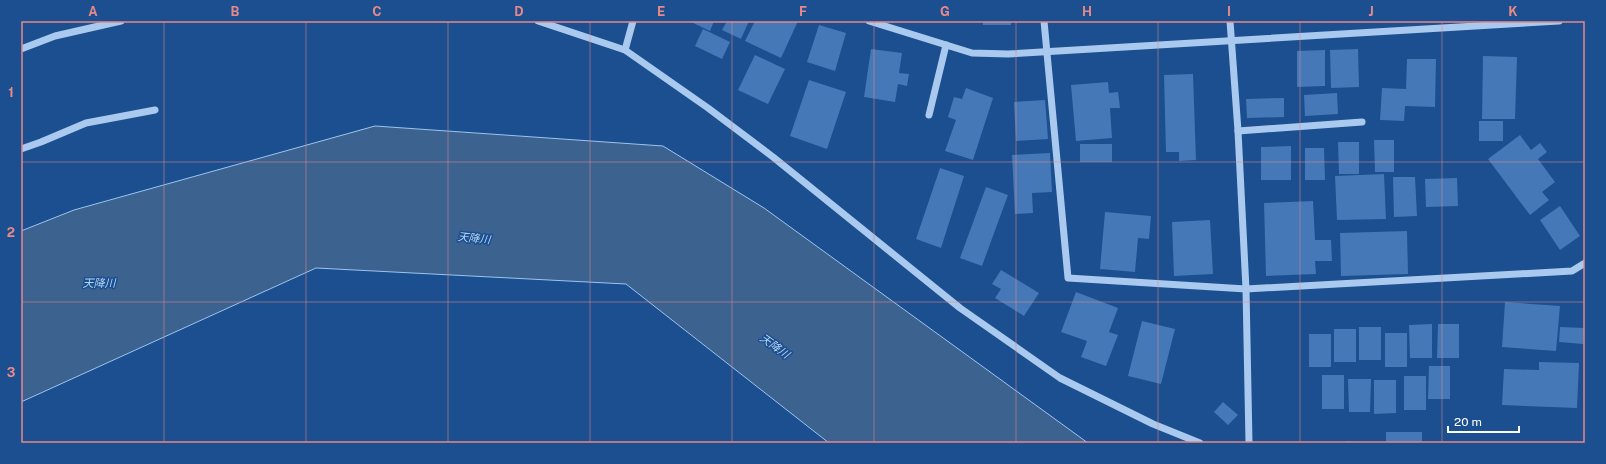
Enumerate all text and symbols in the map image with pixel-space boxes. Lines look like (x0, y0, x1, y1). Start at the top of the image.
text: A (88, 4, 98, 19)
text: B (231, 4, 240, 19)
text: C (372, 4, 382, 19)
text: D (514, 4, 524, 19)
text: E (657, 4, 665, 19)
text: F (799, 4, 807, 19)
text: G (940, 4, 950, 19)
text: H (1082, 4, 1092, 19)
text: I (1227, 4, 1231, 19)
text: J (1368, 4, 1374, 19)
text: K (1508, 4, 1518, 19)
text: 1 (8, 85, 14, 100)
text: 2 (7, 225, 15, 240)
water label: 天降川 (457, 230, 492, 246)
water label: 天降川 (83, 277, 116, 289)
water label: 天降川 (758, 331, 793, 361)
text: 3 (7, 365, 16, 380)
scale bar (1448, 408, 1519, 434)
text: 20 m (1454, 415, 1482, 429)

